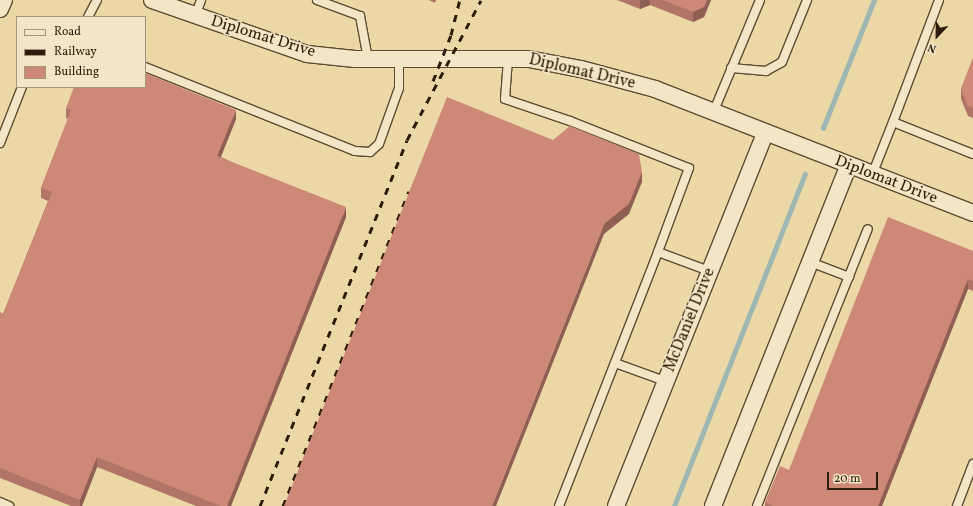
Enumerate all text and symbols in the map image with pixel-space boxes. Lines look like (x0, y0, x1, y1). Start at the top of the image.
street label: Diplomat Drive (208, 12, 318, 62)
legend (16, 16, 146, 88)
north arrow (917, 16, 957, 56)
text: Road (54, 24, 81, 40)
text: N (926, 39, 939, 56)
text: Railway (54, 44, 97, 60)
street label: Diplomat Drive (527, 50, 637, 94)
text: Building (54, 64, 99, 80)
street label: Diplomat Drive (832, 152, 940, 208)
street label: McDaniel Drive (660, 265, 720, 375)
scale bar (829, 464, 880, 490)
text: 20 m (834, 471, 861, 487)

